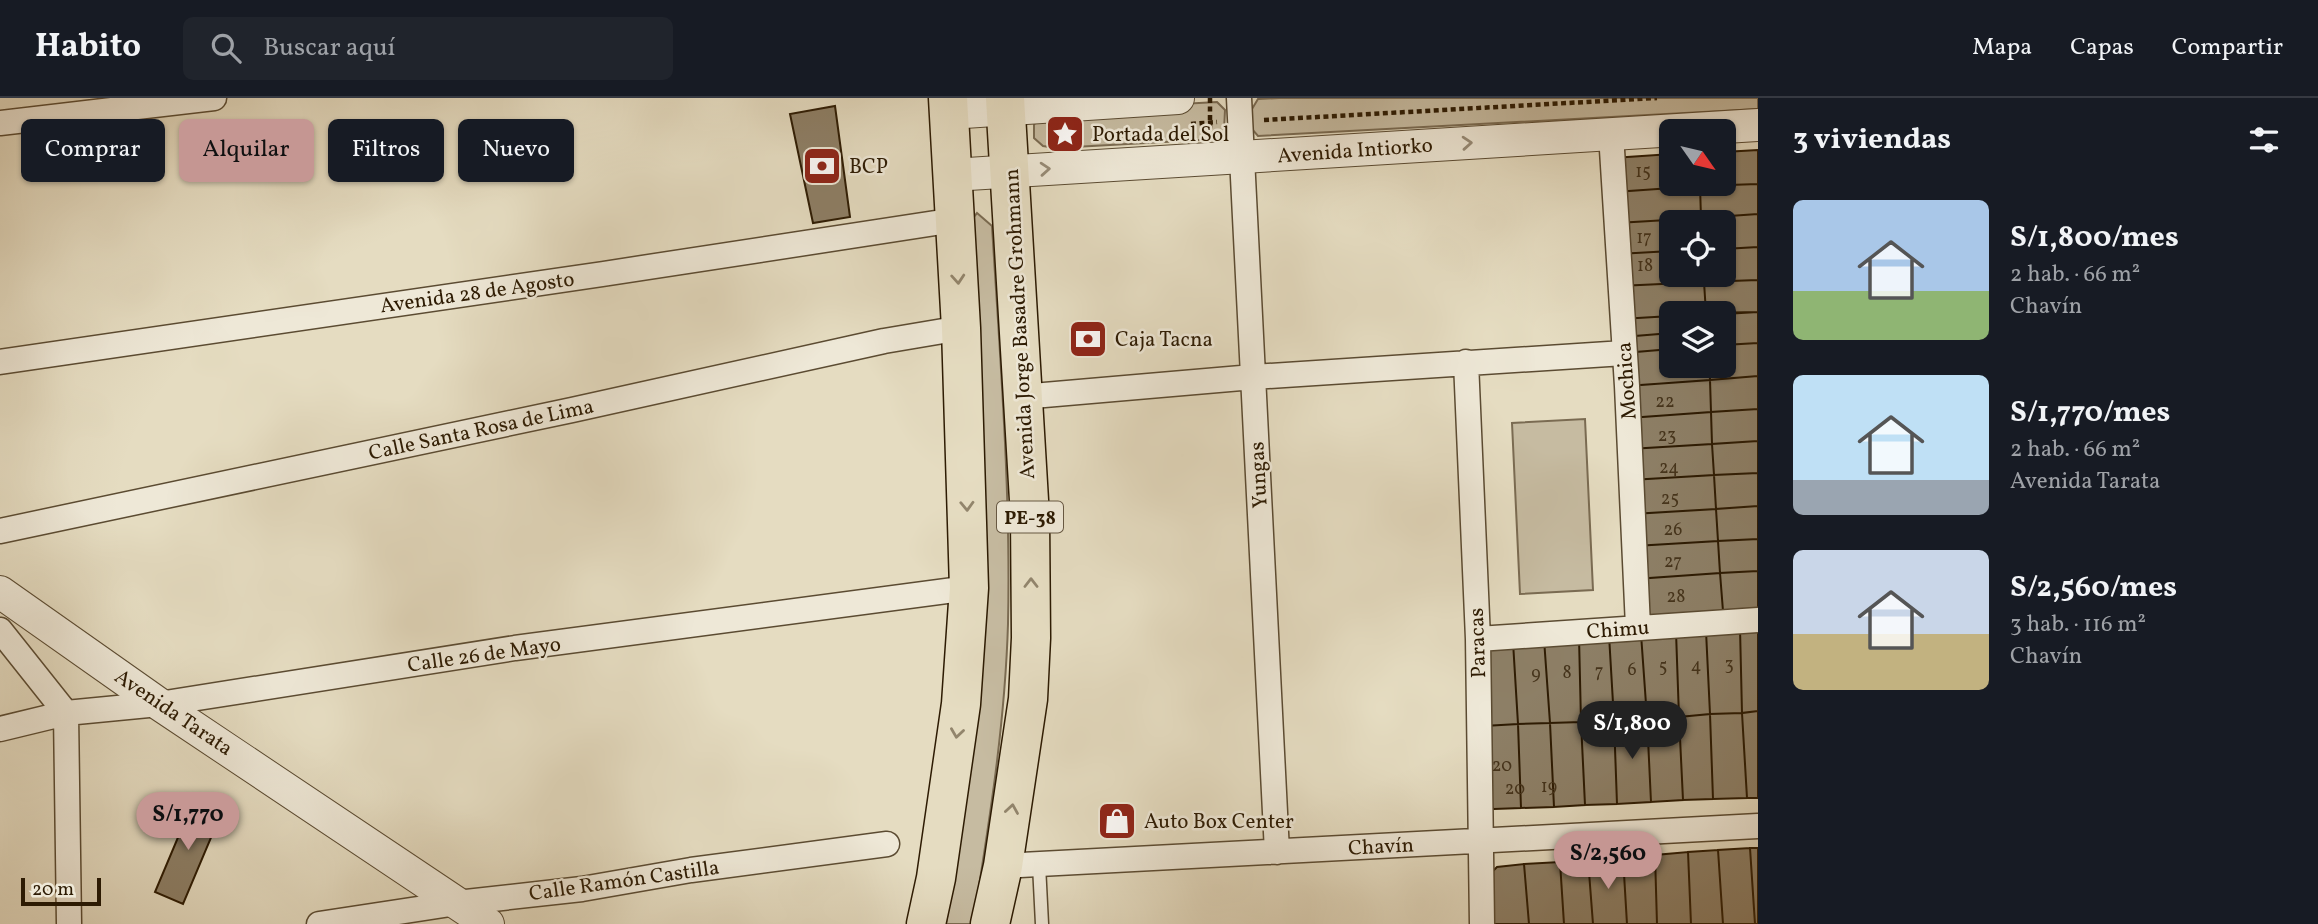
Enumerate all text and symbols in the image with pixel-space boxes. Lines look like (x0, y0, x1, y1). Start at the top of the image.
search box (183, 17, 673, 80)
text: Habito (35, 25, 141, 71)
icon: search (207, 29, 245, 67)
text: Buscar aquí (263, 30, 395, 66)
text: Mapa (1972, 31, 2032, 65)
text: Capas (2070, 31, 2134, 65)
text: Compartir (2172, 31, 2283, 65)
place icon: Portada del Sol (1044, 113, 1086, 155)
chip: Comprar (21, 119, 165, 182)
chip: Alquilar (179, 119, 314, 182)
chip: Filtros (328, 119, 444, 182)
chip: Nuevo (458, 119, 574, 182)
north arrow (1659, 119, 1736, 196)
map controls (1659, 119, 1736, 378)
text: 3 viviendas (1793, 119, 1951, 161)
place label: Portada del Sol (1092, 121, 1229, 150)
icon: filters (2245, 121, 2283, 159)
street label: Avenida Intiorko (1276, 132, 1434, 171)
one-way arrow (1462, 136, 1473, 151)
bank icon: BCP (801, 145, 843, 187)
place label: BCP (849, 153, 888, 182)
house number: 15 (1635, 160, 1651, 185)
one-way arrow (1039, 162, 1050, 177)
street label: Avenida Jorge Basadre Grohmann (998, 168, 1043, 480)
button: locate (1659, 210, 1736, 287)
text: S/1,800/mes (2010, 217, 2179, 259)
house number: 17 (1636, 226, 1652, 251)
icon: home (1849, 228, 1933, 312)
house number: 18 (1637, 254, 1653, 279)
text: 2 hab. · 66 m² (2010, 259, 2140, 291)
street label: Avenida 28 de Agosto (378, 265, 576, 321)
one-way arrow (950, 274, 965, 285)
text: Chavín (2010, 291, 2082, 323)
button: layers (1659, 301, 1736, 378)
bank icon: Caja Tacna (1067, 318, 1109, 360)
place label: Caja Tacna (1115, 326, 1213, 355)
street label: Mochica (1610, 341, 1645, 421)
house number: 22 (1655, 390, 1675, 415)
street label: Calle Santa Rosa de Lima (366, 392, 597, 468)
text: S/1,770/mes (2010, 392, 2170, 434)
icon: home (1849, 403, 1933, 487)
house number: 23 (1658, 424, 1676, 449)
text: 2 hab. · 66 m² (2010, 434, 2140, 466)
street label: Yungas (1243, 441, 1276, 509)
house number: 24 (1659, 456, 1679, 481)
text: Avenida Tarata (2010, 466, 2160, 498)
house number: 25 (1661, 487, 1679, 512)
one-way arrow (959, 501, 975, 512)
road number: PE-38 (997, 502, 1063, 532)
house number: 26 (1664, 518, 1682, 543)
house number: 27 (1664, 550, 1682, 575)
text: S/2,560/mes (2010, 567, 2177, 609)
one-way arrow (1023, 577, 1039, 587)
icon: home (1849, 578, 1933, 662)
house number: 28 (1667, 585, 1685, 610)
street label: Paracas (1463, 607, 1494, 679)
text: 3 hab. · 116 m² (2010, 609, 2146, 641)
street label: Chimu (1586, 614, 1651, 647)
street label: Calle 26 de Mayo (406, 630, 563, 681)
text: Chavín (2010, 641, 2082, 673)
house number: 3 (1724, 653, 1734, 678)
house number: 4 (1691, 654, 1701, 679)
house number: 5 (1659, 655, 1667, 680)
house number: 6 (1627, 658, 1637, 683)
house number: 7 (1595, 660, 1603, 685)
house number: 8 (1562, 661, 1572, 686)
house number: 9 (1531, 662, 1541, 687)
street label: Avenida Tarata (108, 663, 238, 764)
pin: S/1,800 (1567, 702, 1697, 761)
text: S/1,800 (1593, 708, 1671, 740)
one-way arrow (950, 727, 965, 739)
house number: 20 (1492, 754, 1512, 779)
house number: 19 (1541, 775, 1557, 800)
house number: 20 (1505, 777, 1525, 802)
pin: S/1,770 (123, 792, 253, 852)
text: S/1,770 (152, 799, 224, 831)
shop icon: Auto Box Center (1096, 800, 1138, 842)
one-way arrow (1004, 803, 1019, 815)
place label: Auto Box Center (1144, 808, 1294, 837)
street label: Chavín (1347, 831, 1415, 864)
pin: S/2,560 (1543, 832, 1673, 891)
text: S/2,560 (1570, 838, 1646, 870)
street label: Calle Ramón Castilla (527, 854, 721, 909)
scale bar (21, 875, 102, 907)
text: 20 m (32, 877, 74, 903)

